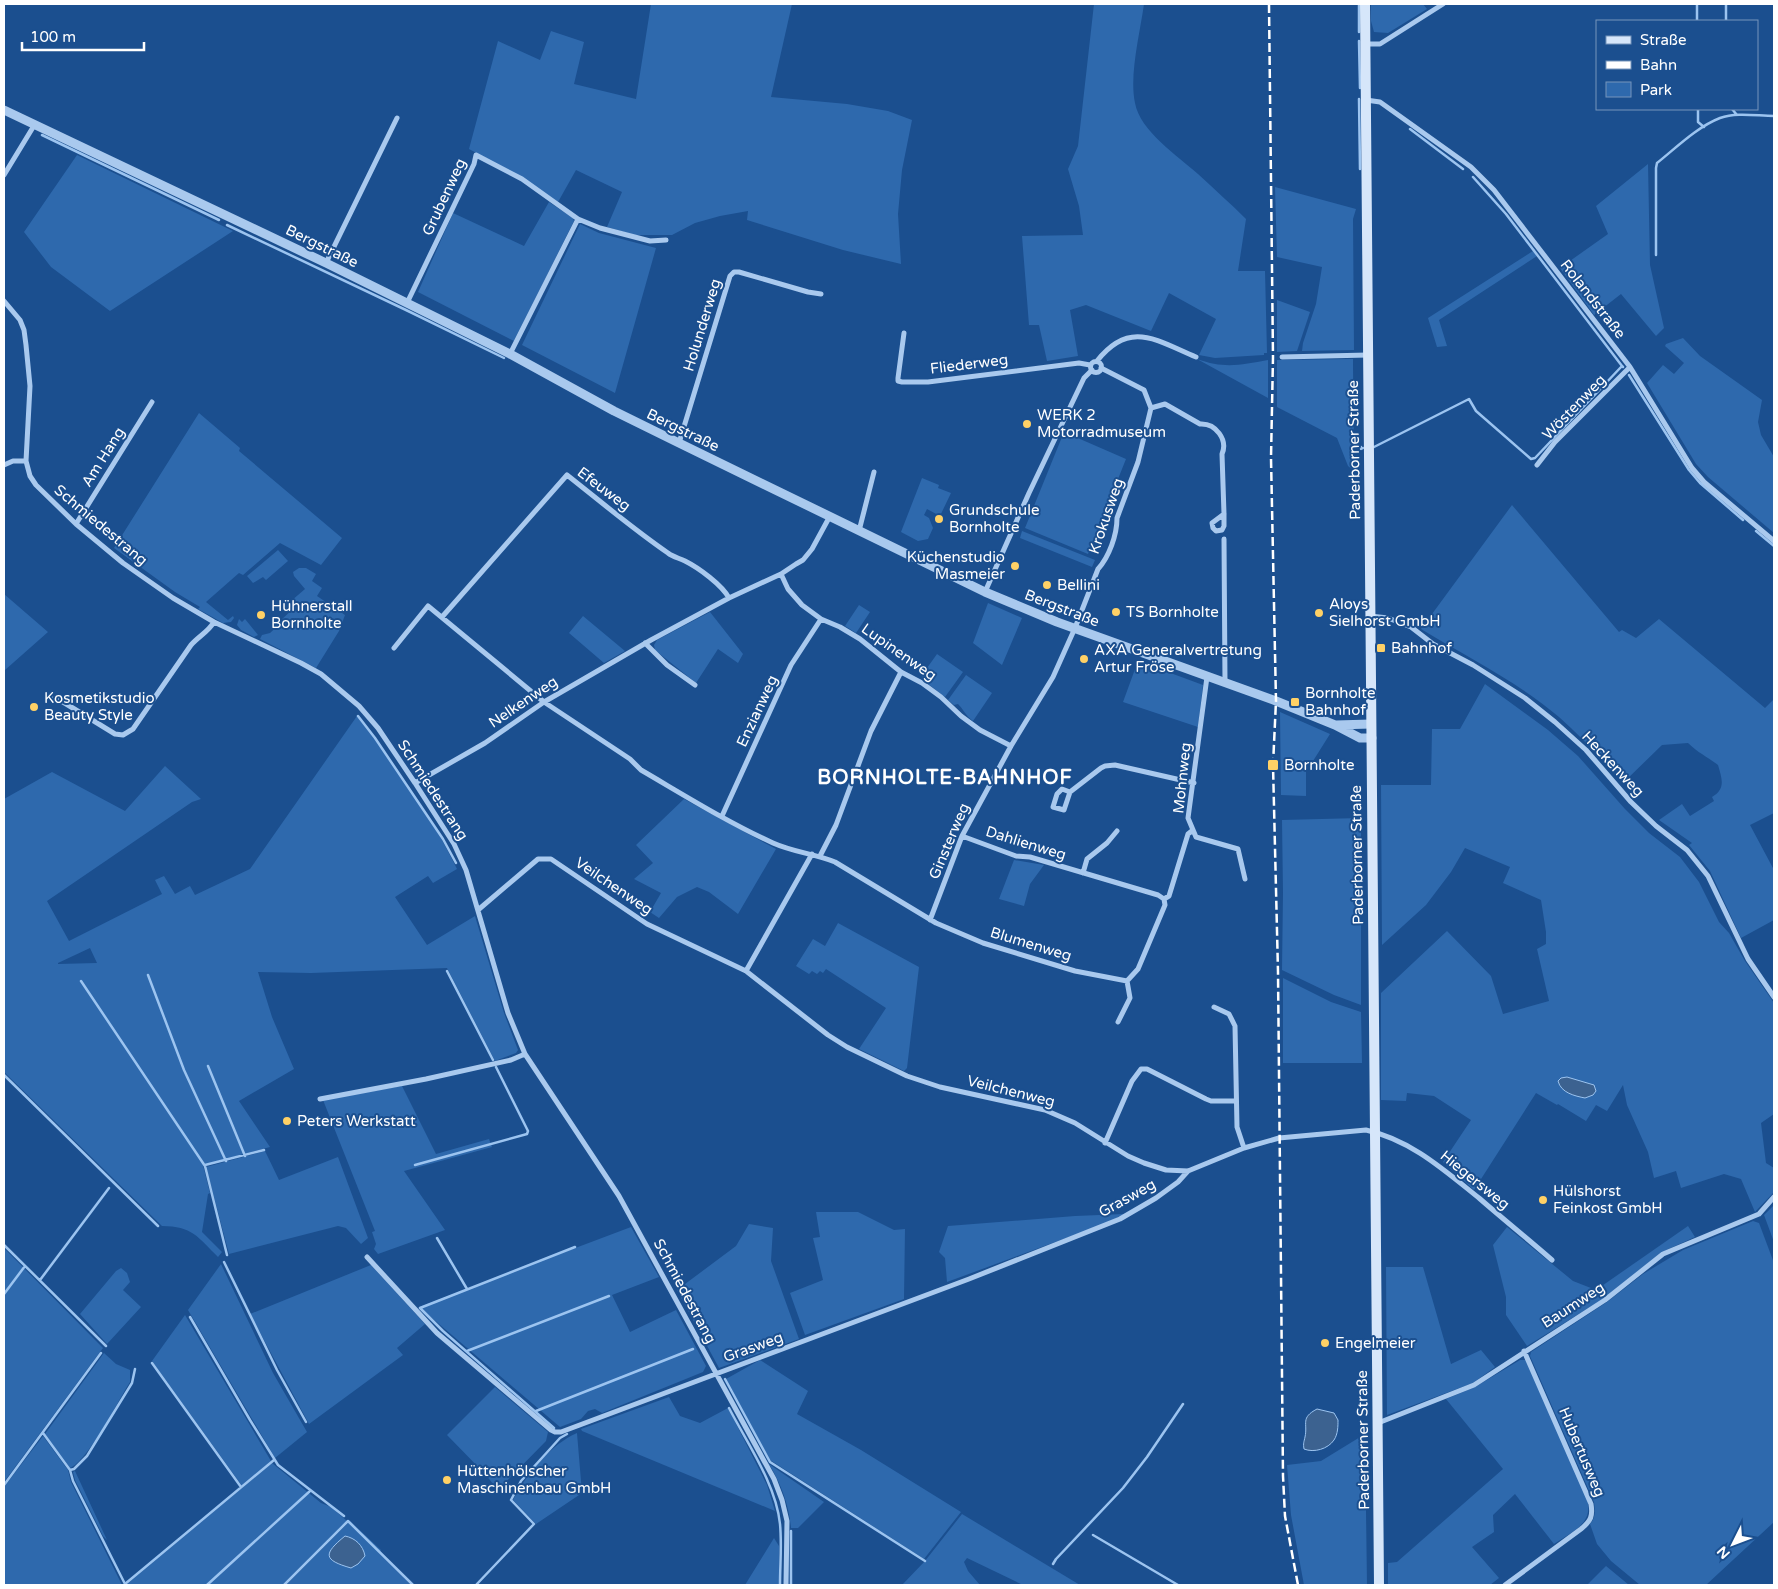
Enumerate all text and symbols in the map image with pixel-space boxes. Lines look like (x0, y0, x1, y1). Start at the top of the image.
scale bar (22, 20, 145, 52)
legend (1596, 20, 1758, 110)
text: 100 m (30, 28, 76, 46)
text: Straße (1640, 31, 1686, 49)
text: Bahn (1640, 56, 1677, 74)
text: Park (1640, 81, 1672, 99)
street label: Grubenweg (418, 156, 470, 238)
street label: Bergstraße (283, 221, 361, 271)
street label: Rolandstraße (1557, 256, 1629, 342)
street label: Holunderweg (679, 277, 725, 373)
street label: Fliederweg (929, 350, 1009, 378)
street label: Wöstenweg (1538, 371, 1610, 443)
street label: Paderborner Straße (1344, 380, 1364, 520)
street label: Bergstraße (644, 405, 722, 455)
place label: WERK 2 Motorradmuseum (1037, 406, 1166, 441)
marker: WERK 2 Motorradmuseum (1021, 418, 1033, 430)
street label: Am Hang (78, 424, 128, 490)
street label: Efeuweg (574, 463, 634, 515)
street label: Krokusweg (1085, 476, 1127, 556)
street label: Schmiedestrang (51, 481, 151, 569)
place label: Grundschule Bornholte (949, 501, 1039, 536)
marker: Grundschule Bornholte (933, 513, 945, 525)
place label: Küchenstudio Masmeier (907, 548, 1005, 583)
marker: Küchenstudio Masmeier (1009, 560, 1021, 572)
place label: Bellini (1057, 576, 1100, 594)
marker: Bellini (1041, 579, 1053, 591)
street label: Bergstraße (1022, 586, 1102, 630)
place label: Aloys Sielhorst GmbH (1329, 595, 1441, 630)
place label: Hühnerstall Bornholte (271, 597, 353, 632)
place label: TS Bornholte (1126, 603, 1219, 621)
marker: TS Bornholte (1110, 606, 1122, 618)
marker: Aloys Sielhorst GmbH (1313, 607, 1325, 619)
marker: Hühnerstall Bornholte (255, 609, 267, 621)
street label: Lupinenweg (858, 620, 940, 684)
place label: Bahnhof (1391, 639, 1452, 657)
place label: AXA Generalvertretung Artur Fröse (1094, 641, 1262, 676)
marker: Bahnhof (1375, 642, 1387, 654)
marker: AXA Generalvertretung Artur Fröse (1078, 653, 1090, 665)
street label: Nelkenweg (485, 672, 561, 732)
street label: Enzianweg (733, 672, 781, 750)
place label: Bornholte Bahnhof (1305, 684, 1375, 719)
place label: Kosmetikstudio Beauty Style (44, 689, 155, 724)
marker: Bornholte Bahnhof (1289, 696, 1301, 708)
marker: Kosmetikstudio Beauty Style (28, 701, 40, 713)
street label: Heckenweg (1578, 728, 1648, 800)
street label: Schmiedestrang (394, 736, 472, 844)
street label: Mohnweg (1169, 742, 1195, 814)
place label: Bornholte (1284, 756, 1354, 774)
marker: Bornholte (1266, 758, 1280, 772)
district label: BORNHOLTE-BAHNHOF (817, 766, 1073, 790)
street label: Paderborner Straße (1347, 785, 1367, 925)
street label: Ginsterweg (925, 800, 973, 882)
street label: Dahlienweg (984, 822, 1068, 864)
street label: Veilchenweg (572, 853, 656, 919)
street label: Blumenweg (988, 923, 1074, 965)
street label: Veilchenweg (965, 1071, 1057, 1111)
place label: Peters Werkstatt (297, 1112, 416, 1130)
marker: Peters Werkstatt (281, 1115, 293, 1127)
street label: Hiegersweg (1437, 1147, 1513, 1213)
street label: Grasweg (1095, 1175, 1159, 1221)
place label: Hülshorst Feinkost GmbH (1553, 1182, 1663, 1217)
marker: Hülshorst Feinkost GmbH (1537, 1194, 1549, 1206)
street label: Schmiedestrang (650, 1236, 720, 1346)
street label: Baumweg (1538, 1278, 1608, 1332)
street label: Grasweg (721, 1328, 785, 1366)
place label: Engelmeier (1335, 1334, 1416, 1352)
marker: Engelmeier (1319, 1337, 1331, 1349)
street label: Paderborner Straße (1353, 1370, 1373, 1510)
street label: Hubertusweg (1555, 1404, 1609, 1500)
place label: Hüttenhölscher Maschinenbau GmbH (457, 1462, 611, 1497)
marker: Hüttenhölscher Maschinenbau GmbH (441, 1474, 453, 1486)
north arrow (1708, 1519, 1758, 1569)
text: N (1714, 1542, 1734, 1562)

